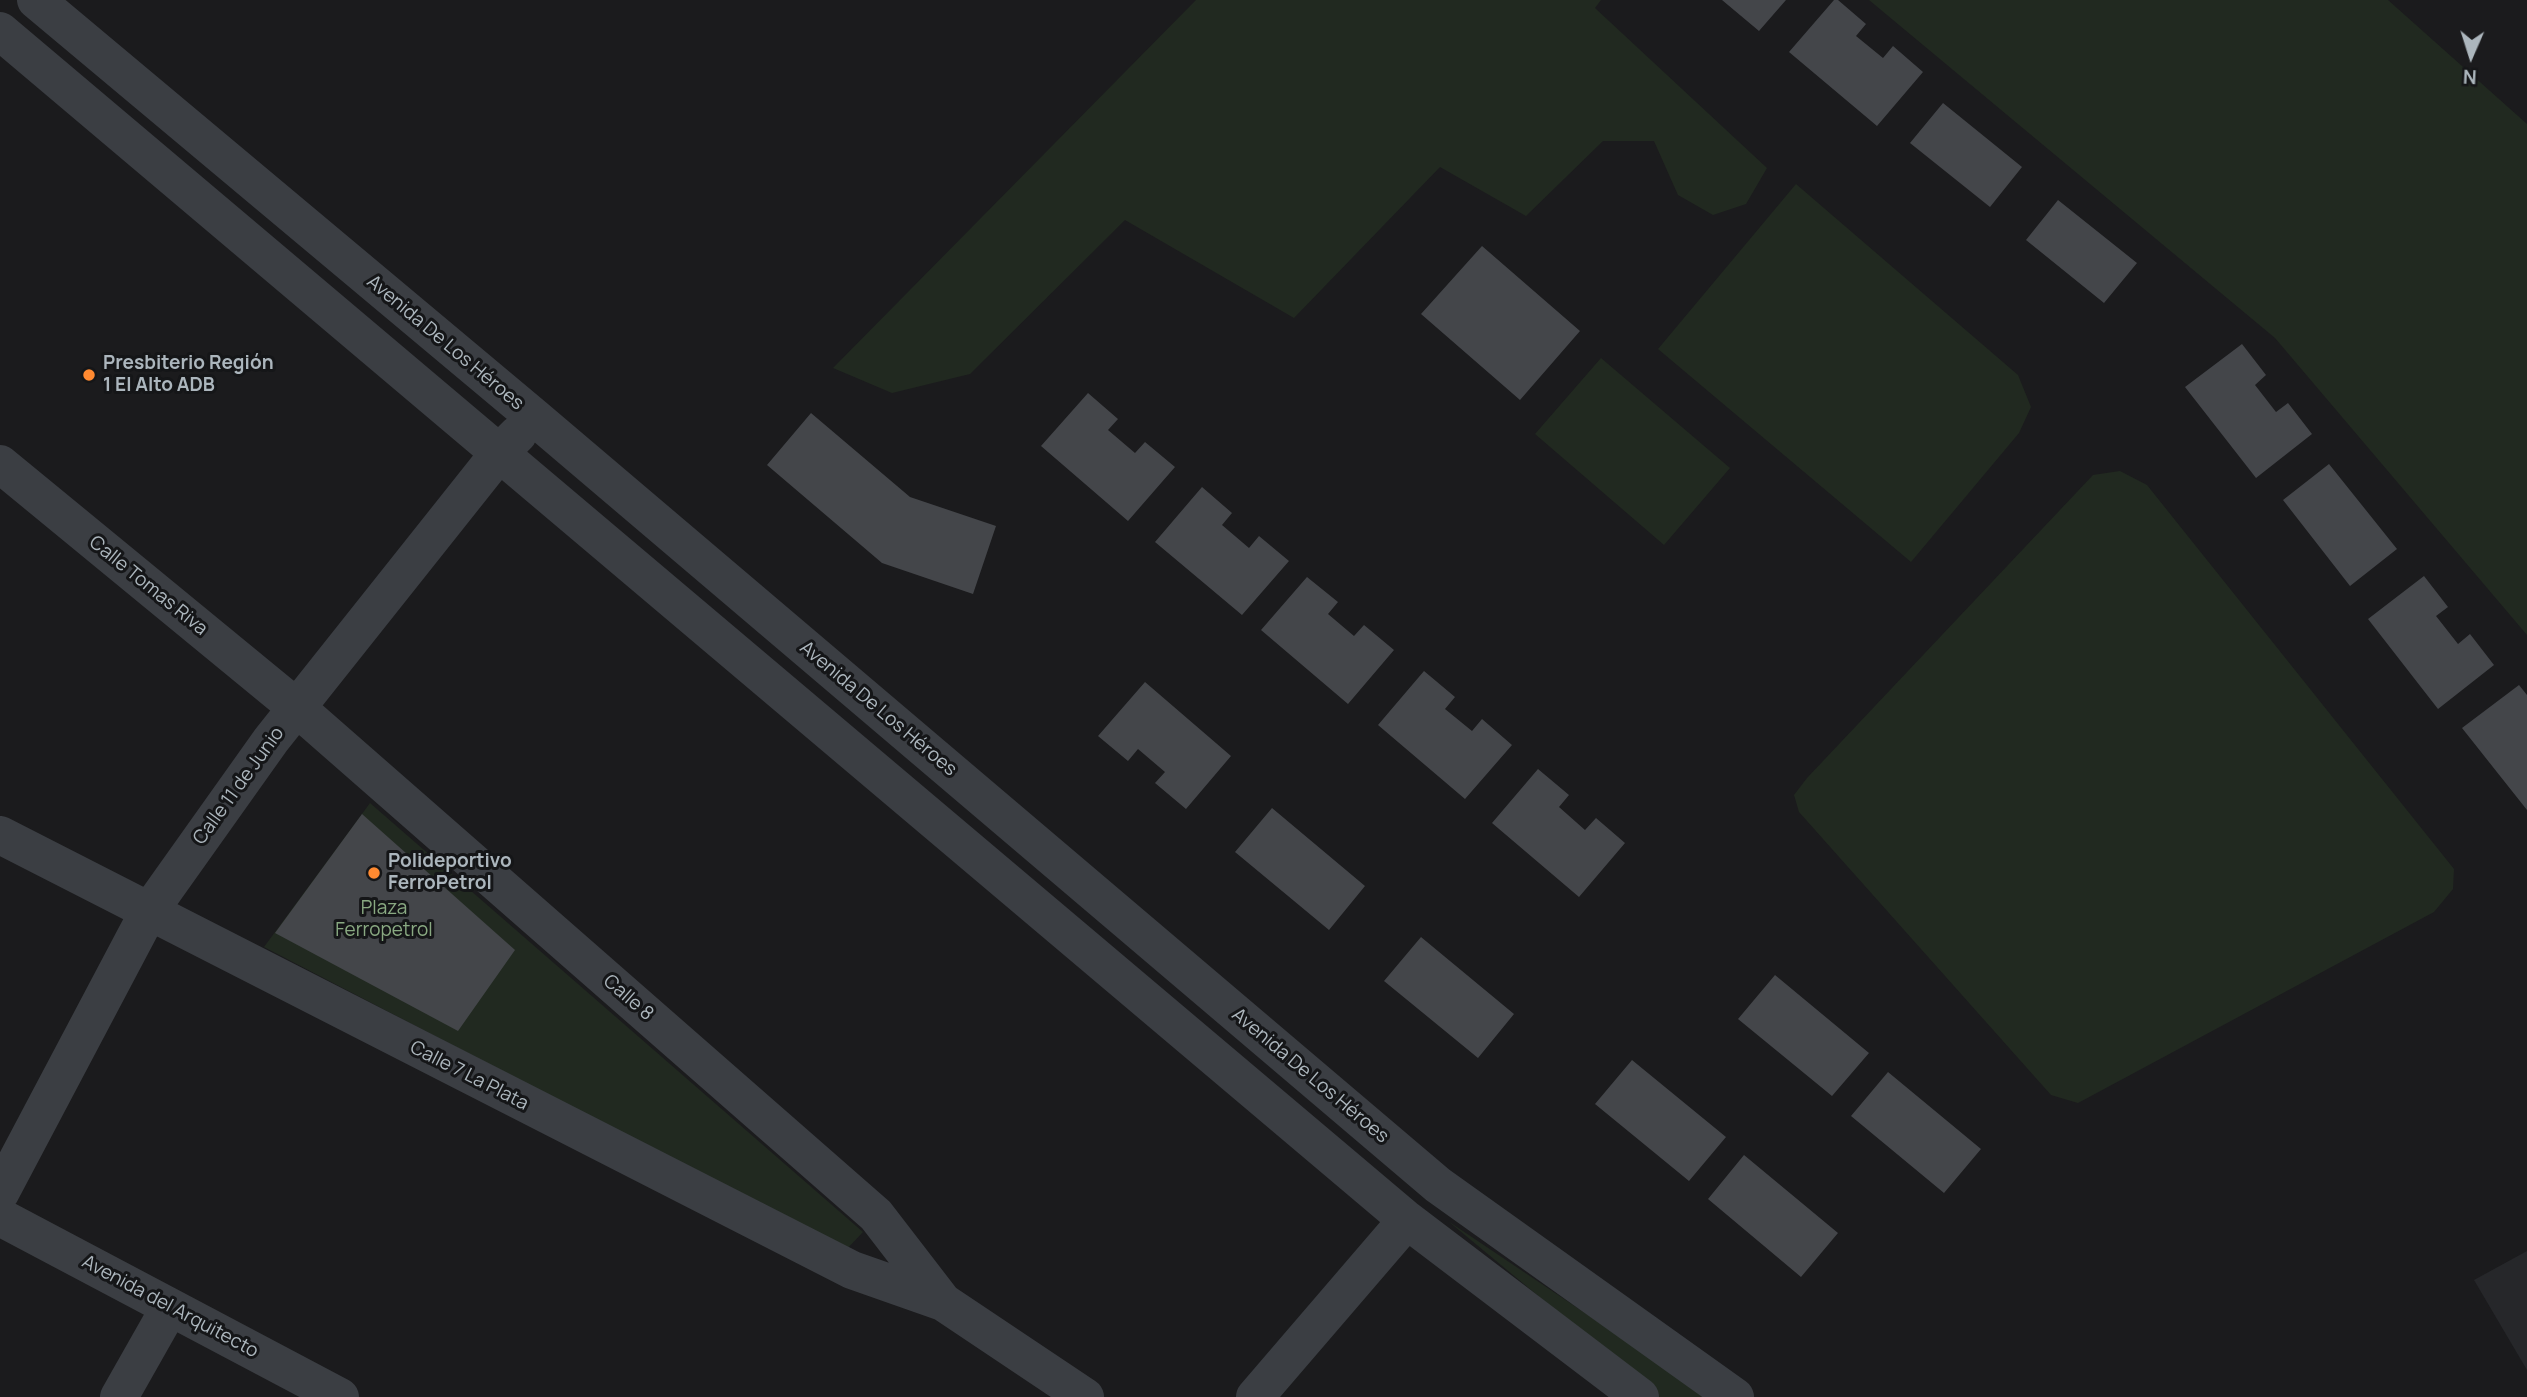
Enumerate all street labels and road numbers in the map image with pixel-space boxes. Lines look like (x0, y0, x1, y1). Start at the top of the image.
street label: Avenida De Los Héroes (362, 271, 528, 415)
street label: Calle Tomas Riva (84, 531, 212, 641)
street label: Avenida De Los Héroes (795, 637, 961, 781)
street label: Calle 11 de Junio (189, 723, 289, 849)
street label: Calle 8 (598, 970, 658, 1026)
street label: Avenida De Los Héroes (1227, 1004, 1393, 1148)
street label: Calle 7 La Plata (406, 1036, 532, 1116)
street label: Avenida del Arquitecto (78, 1251, 262, 1363)

